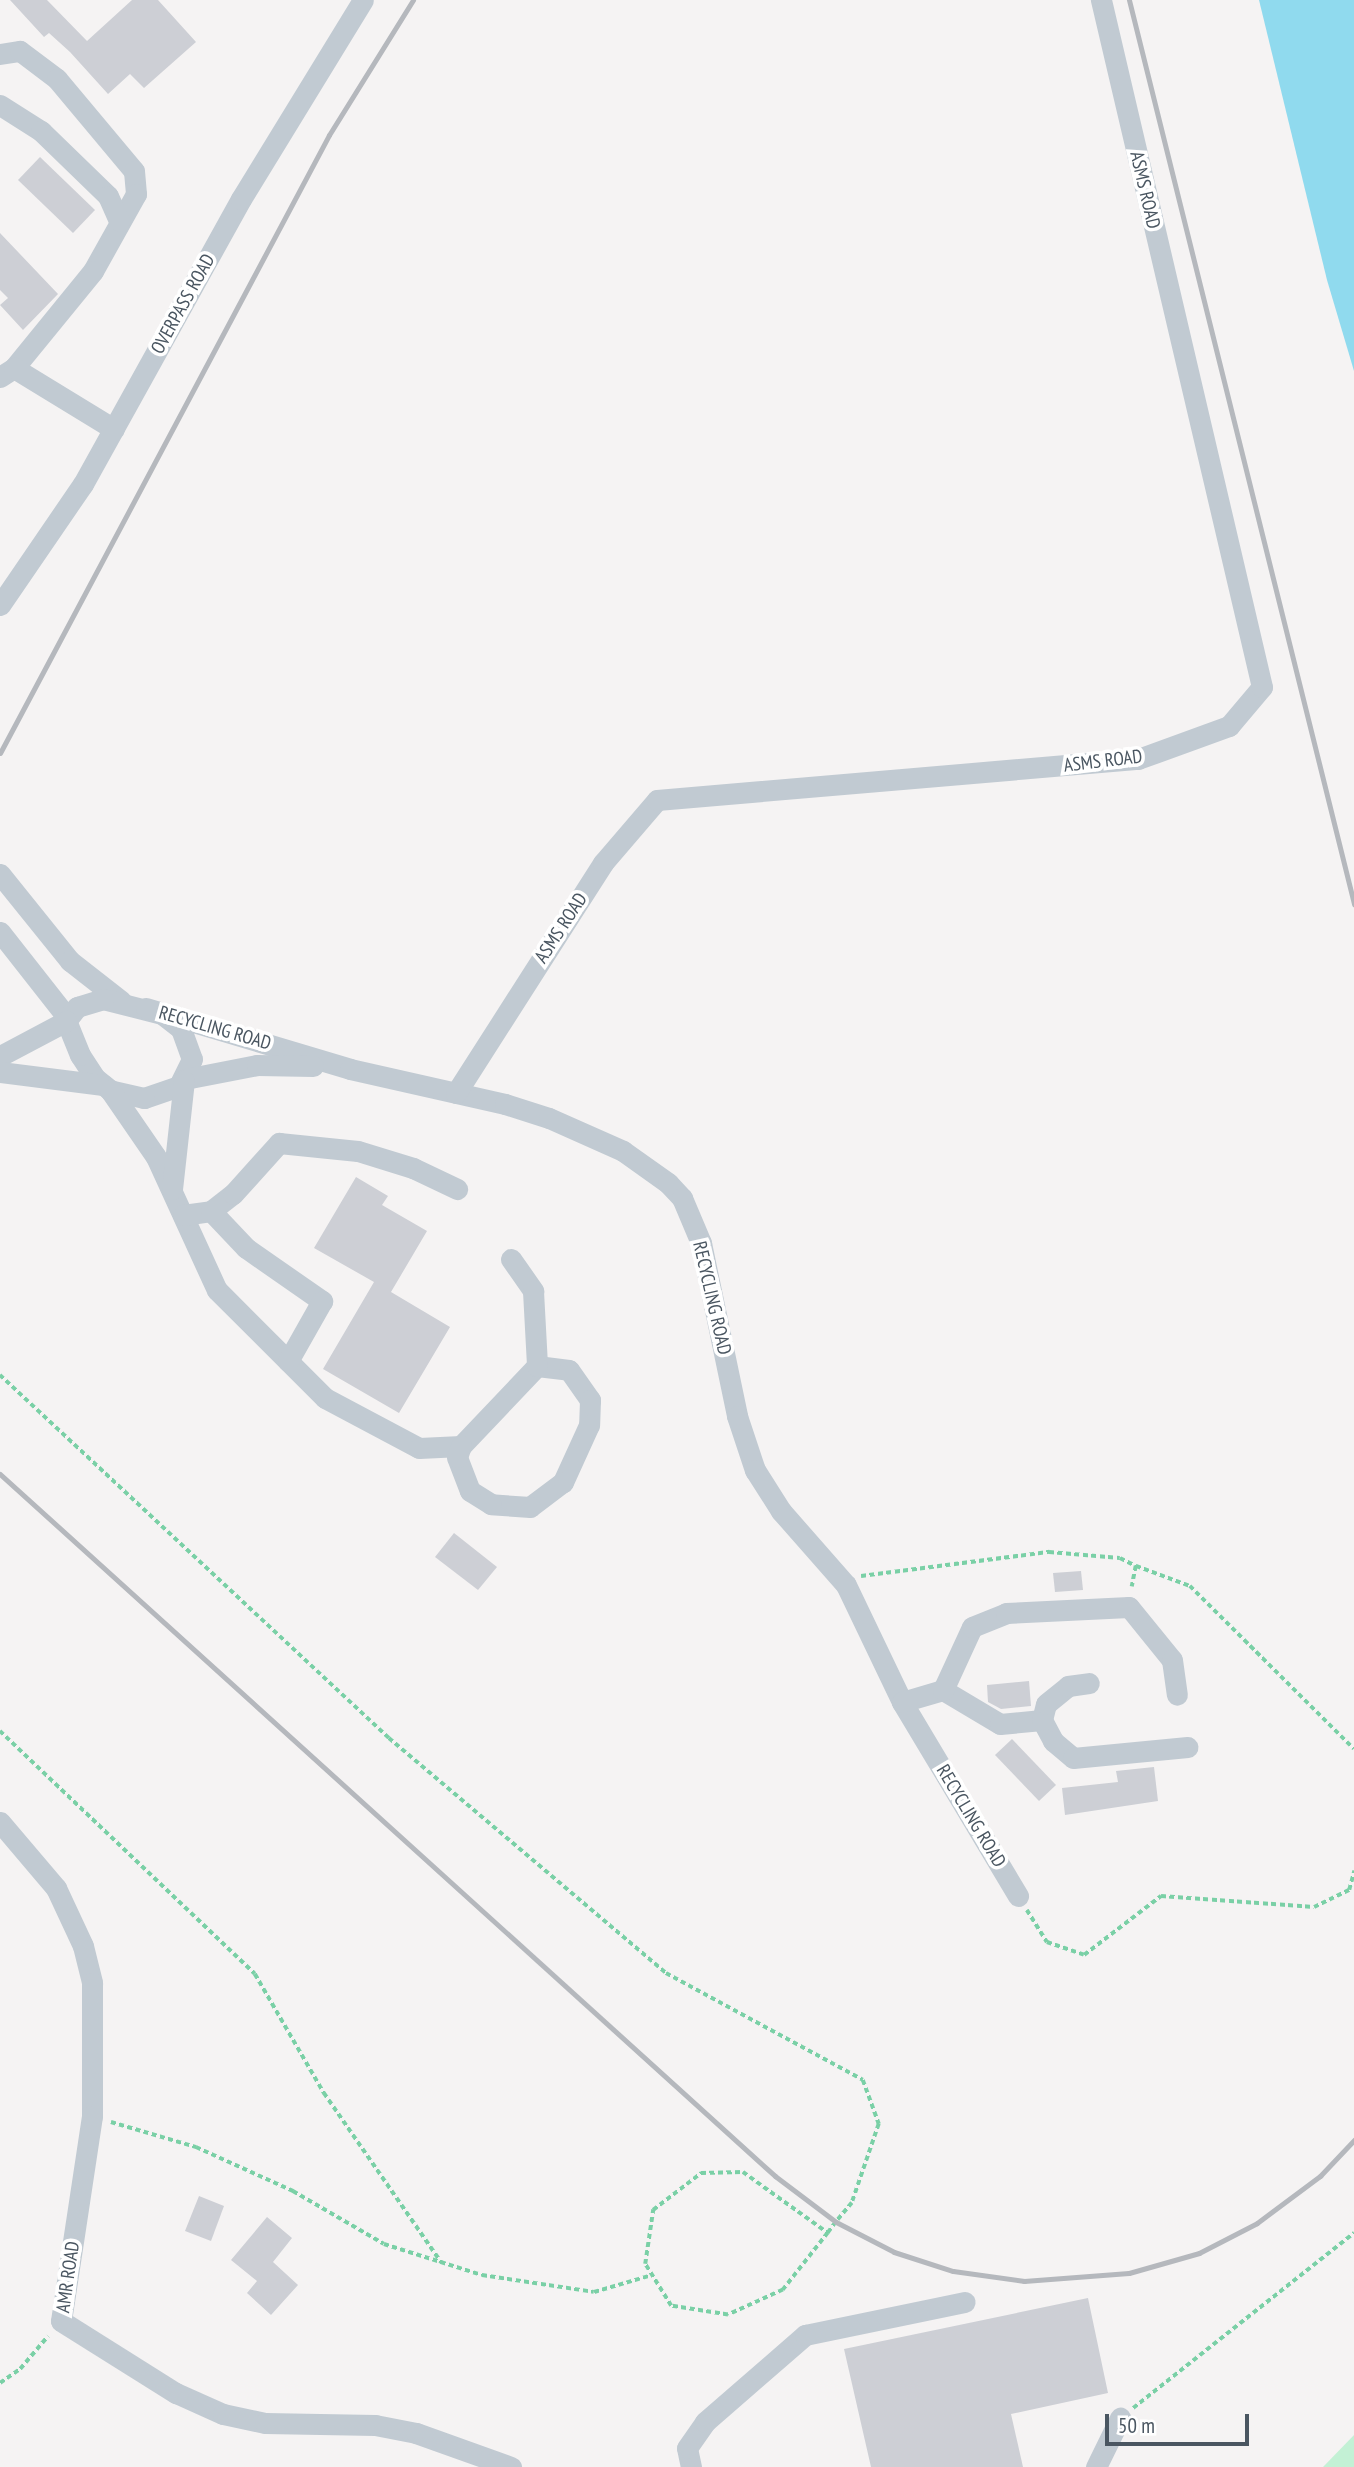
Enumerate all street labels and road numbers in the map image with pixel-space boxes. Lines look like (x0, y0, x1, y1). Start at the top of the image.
street label: ASMS ROAD (1125, 149, 1165, 231)
street label: OVERPASS ROAD (146, 250, 220, 358)
street label: ASMS ROAD (1062, 745, 1144, 777)
street label: ASMS ROAD (530, 889, 592, 967)
street label: RECYCLING ROAD (156, 1001, 274, 1055)
street label: RECYCLING ROAD (688, 1239, 736, 1357)
street label: RECYCLING ROAD (931, 1761, 1011, 1871)
street label: AMR ROAD (52, 2240, 84, 2314)

